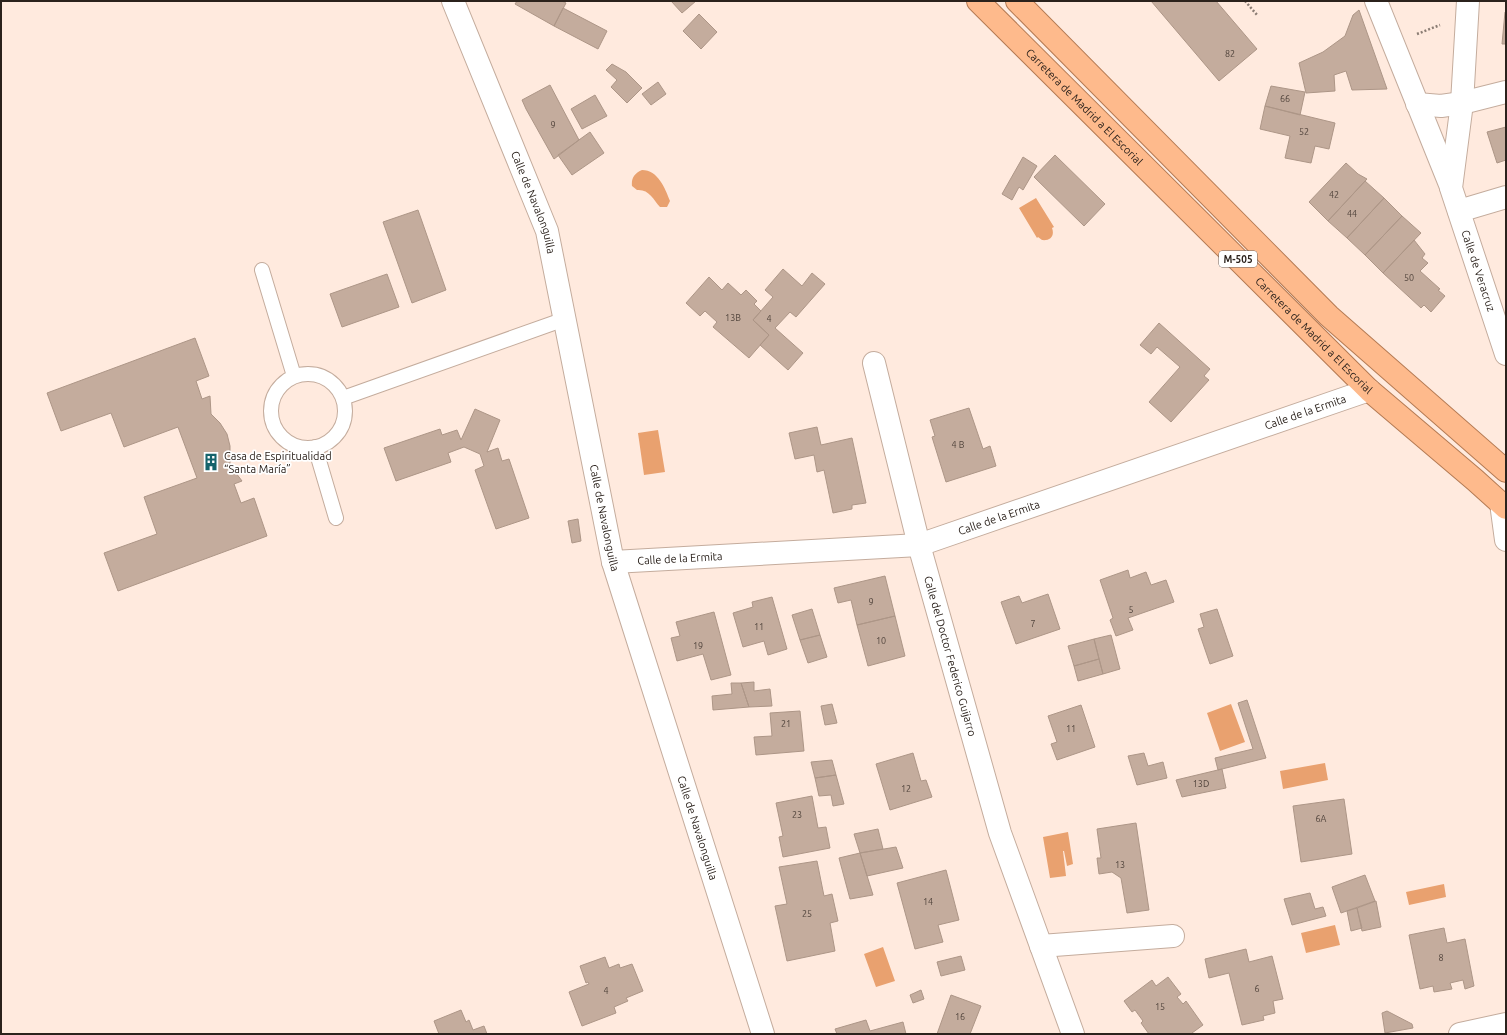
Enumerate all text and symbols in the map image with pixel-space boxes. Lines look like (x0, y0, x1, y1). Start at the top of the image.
street label: Carretera de Madrid a El Escorial (1023, 46, 1145, 167)
house number: 82 (1225, 49, 1235, 59)
house number: 66 (1280, 94, 1290, 104)
house number: 9 (550, 120, 556, 130)
house number: 52 (1299, 127, 1309, 137)
street label: Calle de Navalonguilla (509, 149, 557, 255)
house number: 42 (1329, 190, 1339, 200)
house number: 44 (1347, 209, 1357, 219)
street label: Calle de Veracruz (1459, 228, 1497, 313)
road number: M-505 (1219, 251, 1257, 267)
house number: 50 (1404, 273, 1414, 283)
street label: Carretera de Madrid a El Escorial (1253, 275, 1375, 396)
house number: 13B (725, 313, 741, 323)
house number: 4 (766, 314, 772, 324)
street label: Calle de la Ermita (1263, 392, 1348, 432)
house number: 4 B (952, 440, 965, 450)
place label: Casa de Espiritualidad “Santa María” (224, 450, 332, 475)
building icon: Casa de Espiritualidad “Santa María” (201, 452, 221, 472)
street label: Calle de Navalonguilla (588, 463, 622, 573)
street label: Calle de la Ermita (957, 498, 1041, 537)
street label: Calle de la Ermita (637, 550, 723, 567)
street label: Calle del Doctor Federico Guijarro (922, 575, 979, 738)
house number: 9 (868, 597, 874, 607)
house number: 5 (1128, 605, 1134, 615)
house number: 7 (1030, 619, 1036, 629)
house number: 11 (754, 622, 764, 632)
house number: 10 (876, 636, 886, 646)
house number: 19 (693, 641, 703, 651)
house number: 21 (781, 719, 791, 729)
house number: 11 (1066, 724, 1076, 734)
street label: Calle de Navalonguilla (675, 774, 720, 882)
house number: 13D (1193, 779, 1209, 789)
house number: 12 (901, 784, 911, 794)
house number: 23 (792, 810, 802, 820)
house number: 6A (1316, 814, 1327, 824)
house number: 13 (1115, 860, 1125, 870)
house number: 14 (923, 897, 933, 907)
house number: 25 (802, 909, 812, 919)
house number: 8 (1438, 953, 1444, 963)
house number: 6 (1254, 984, 1260, 994)
house number: 4 (603, 986, 609, 996)
house number: 15 (1155, 1002, 1165, 1012)
house number: 16 (955, 1012, 965, 1022)

